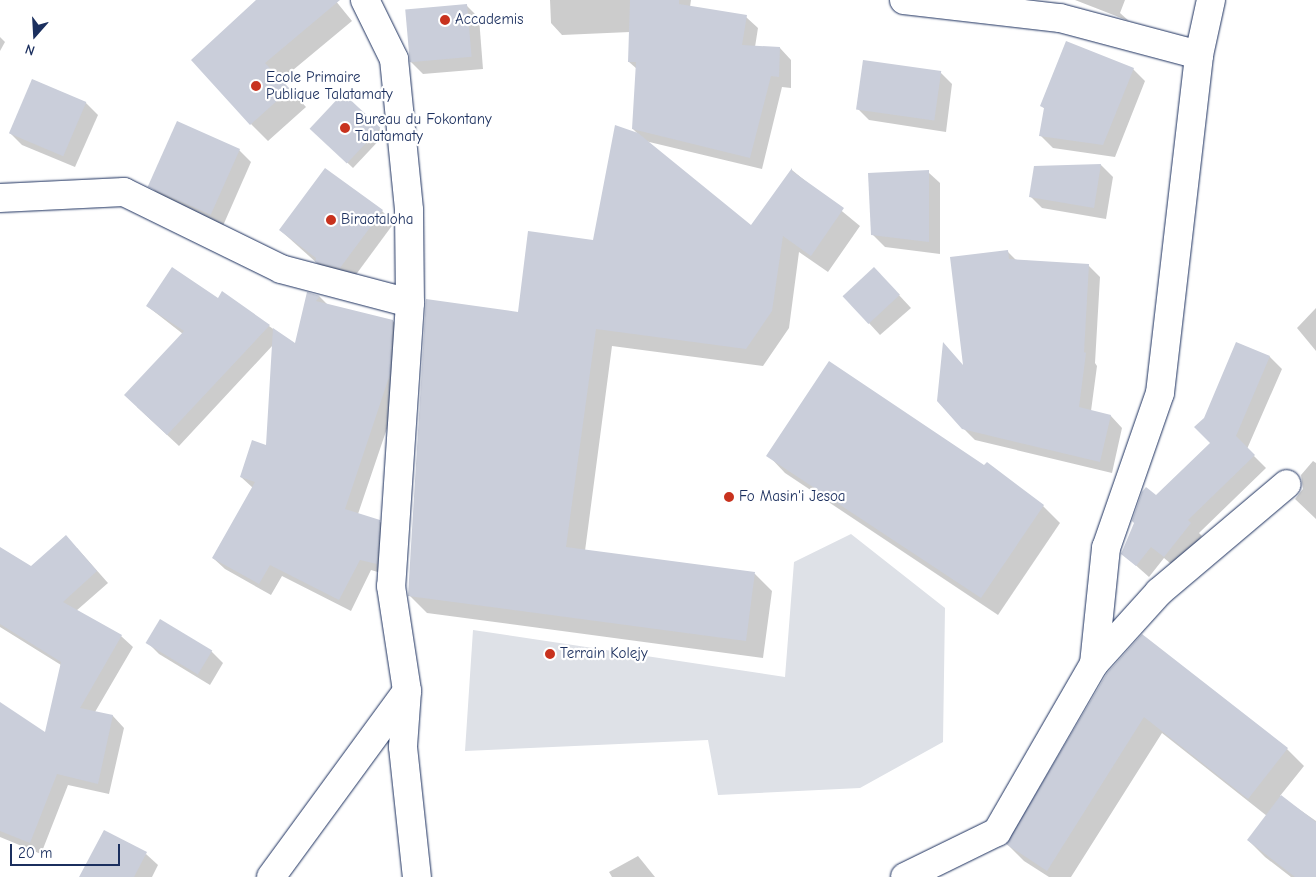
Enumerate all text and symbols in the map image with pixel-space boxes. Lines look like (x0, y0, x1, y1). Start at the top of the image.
north arrow (10, 10, 60, 60)
place label: Accademis (455, 11, 523, 29)
marker: Accademis (439, 14, 451, 26)
text: N (23, 40, 37, 59)
place label: Ecole Primaire Publique Talatamaty (266, 68, 393, 103)
marker: Ecole Primaire Publique Talatamaty (250, 80, 262, 92)
place label: Bureau du Fokontany Talatamaty (355, 110, 492, 145)
marker: Bureau du Fokontany Talatamaty (339, 122, 351, 134)
place label: Biraotaloha (341, 211, 414, 229)
marker: Biraotaloha (325, 214, 337, 226)
place label: Fo Masin'i Jesoa (739, 488, 846, 506)
marker: Fo Masin'i Jesoa (723, 491, 735, 503)
place label: Terrain Kolejy (560, 645, 648, 663)
marker: Terrain Kolejy (544, 648, 556, 660)
scale bar (12, 834, 122, 866)
text: 20 m (18, 844, 52, 862)

